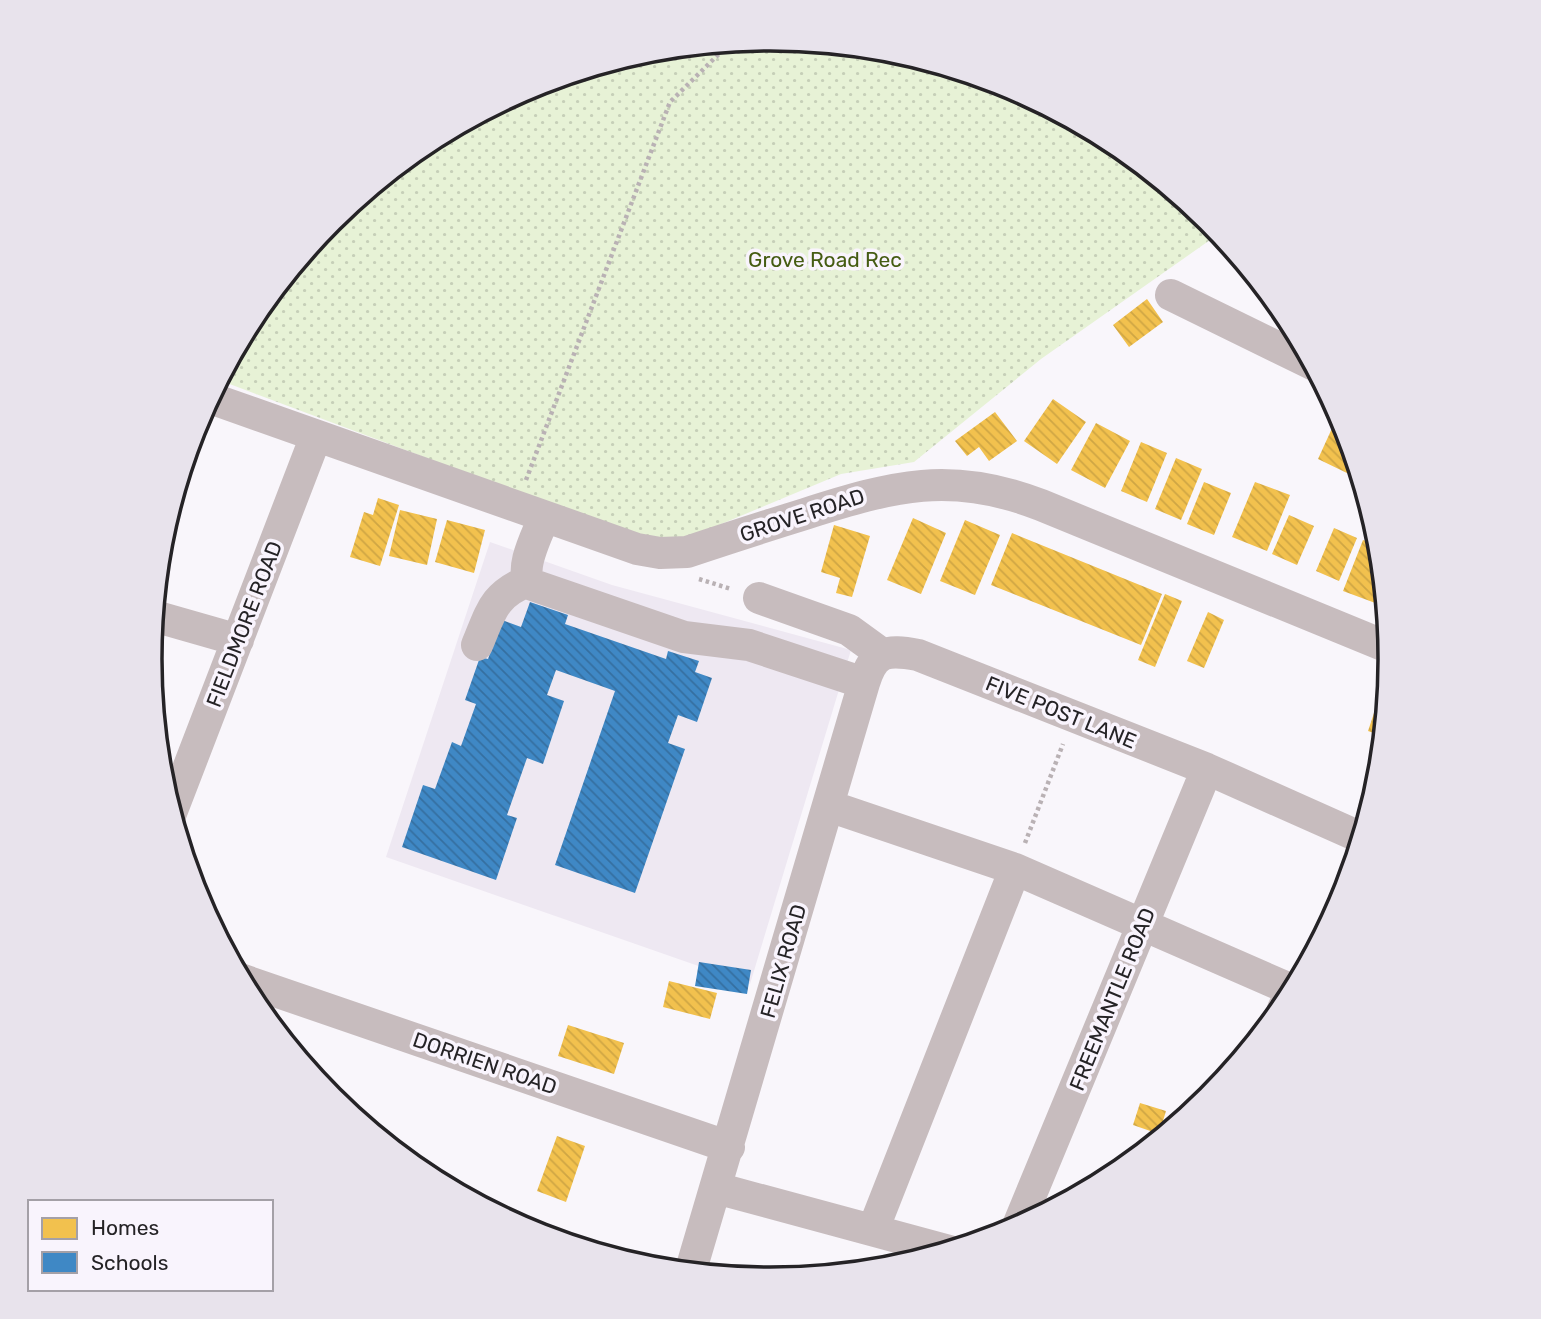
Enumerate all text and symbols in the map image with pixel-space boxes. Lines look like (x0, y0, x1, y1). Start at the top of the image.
park label: Grove Road Rec (748, 247, 902, 272)
street label: GROVE ROAD (736, 483, 868, 547)
street label: FIELDMORE ROAD (201, 537, 287, 711)
street label: FIVE POST LANE (982, 670, 1140, 754)
street label: FELIX ROAD (755, 901, 811, 1021)
street label: FREEMANTLE ROAD (1064, 904, 1160, 1094)
street label: DORRIEN ROAD (410, 1027, 560, 1099)
legend (28, 1200, 273, 1291)
text: Homes (91, 1215, 159, 1240)
text: Schools (91, 1250, 168, 1275)

